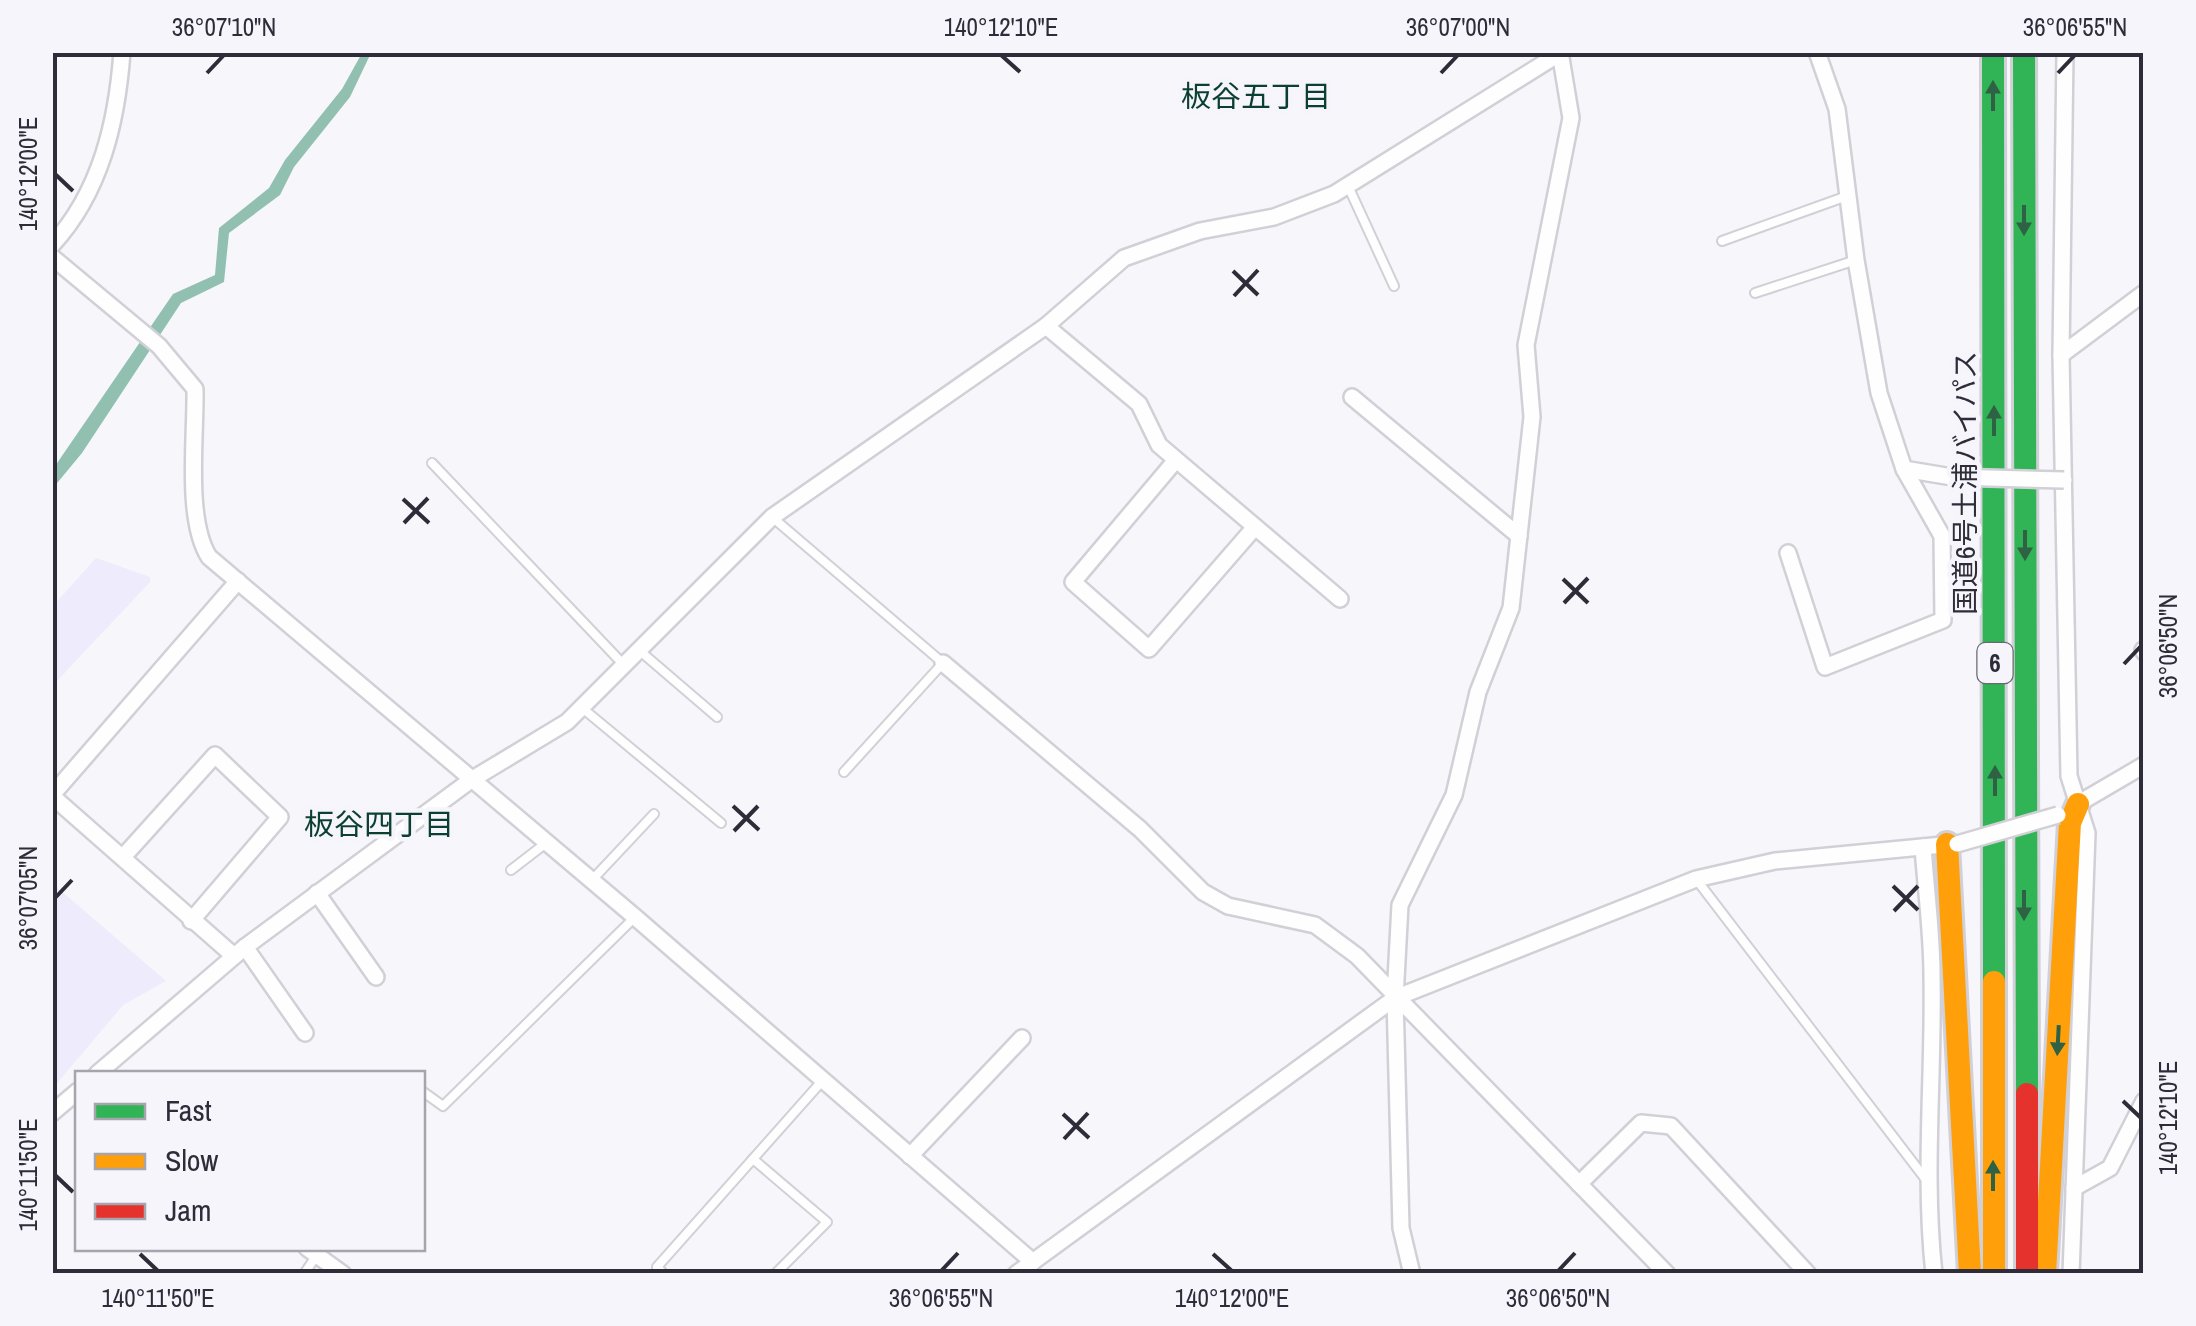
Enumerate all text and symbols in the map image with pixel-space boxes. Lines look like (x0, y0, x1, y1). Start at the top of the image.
text: 36°07'10"N (172, 10, 276, 44)
text: 140°12'10"E (944, 10, 1058, 44)
text: 36°07'00"N (1406, 10, 1510, 44)
text: 36°06'55"N (2023, 10, 2127, 44)
district label: 板谷五丁目 (1181, 76, 1331, 116)
one-way arrow (1985, 80, 2001, 112)
text: 140°12'00"E (11, 117, 45, 231)
one-way arrow (2016, 204, 2032, 236)
street label: 国道6号土浦バイパス (1946, 351, 1984, 615)
one-way arrow (1986, 405, 2002, 437)
one-way arrow (2017, 529, 2033, 561)
text: 36°06'50"N (2151, 594, 2185, 698)
road number: 6 (1978, 643, 2012, 683)
one-way arrow (1987, 765, 2003, 797)
district label: 板谷四丁目 (304, 804, 454, 844)
text: 36°07'05"N (11, 846, 45, 950)
one-way arrow (2017, 889, 2033, 921)
one-way arrow (2050, 1024, 2066, 1056)
text: 140°12'10"E (2151, 1061, 2185, 1175)
legend (75, 1071, 425, 1251)
text: Fast (165, 1090, 212, 1130)
text: 140°11'50"E (11, 1118, 45, 1232)
text: Slow (165, 1140, 219, 1180)
one-way arrow (1986, 1160, 2002, 1192)
text: Jam (165, 1190, 211, 1230)
text: 140°11'50"E (101, 1281, 215, 1315)
text: 36°06'55"N (889, 1281, 993, 1315)
text: 140°12'00"E (1175, 1281, 1289, 1315)
text: 36°06'50"N (1506, 1281, 1610, 1315)

